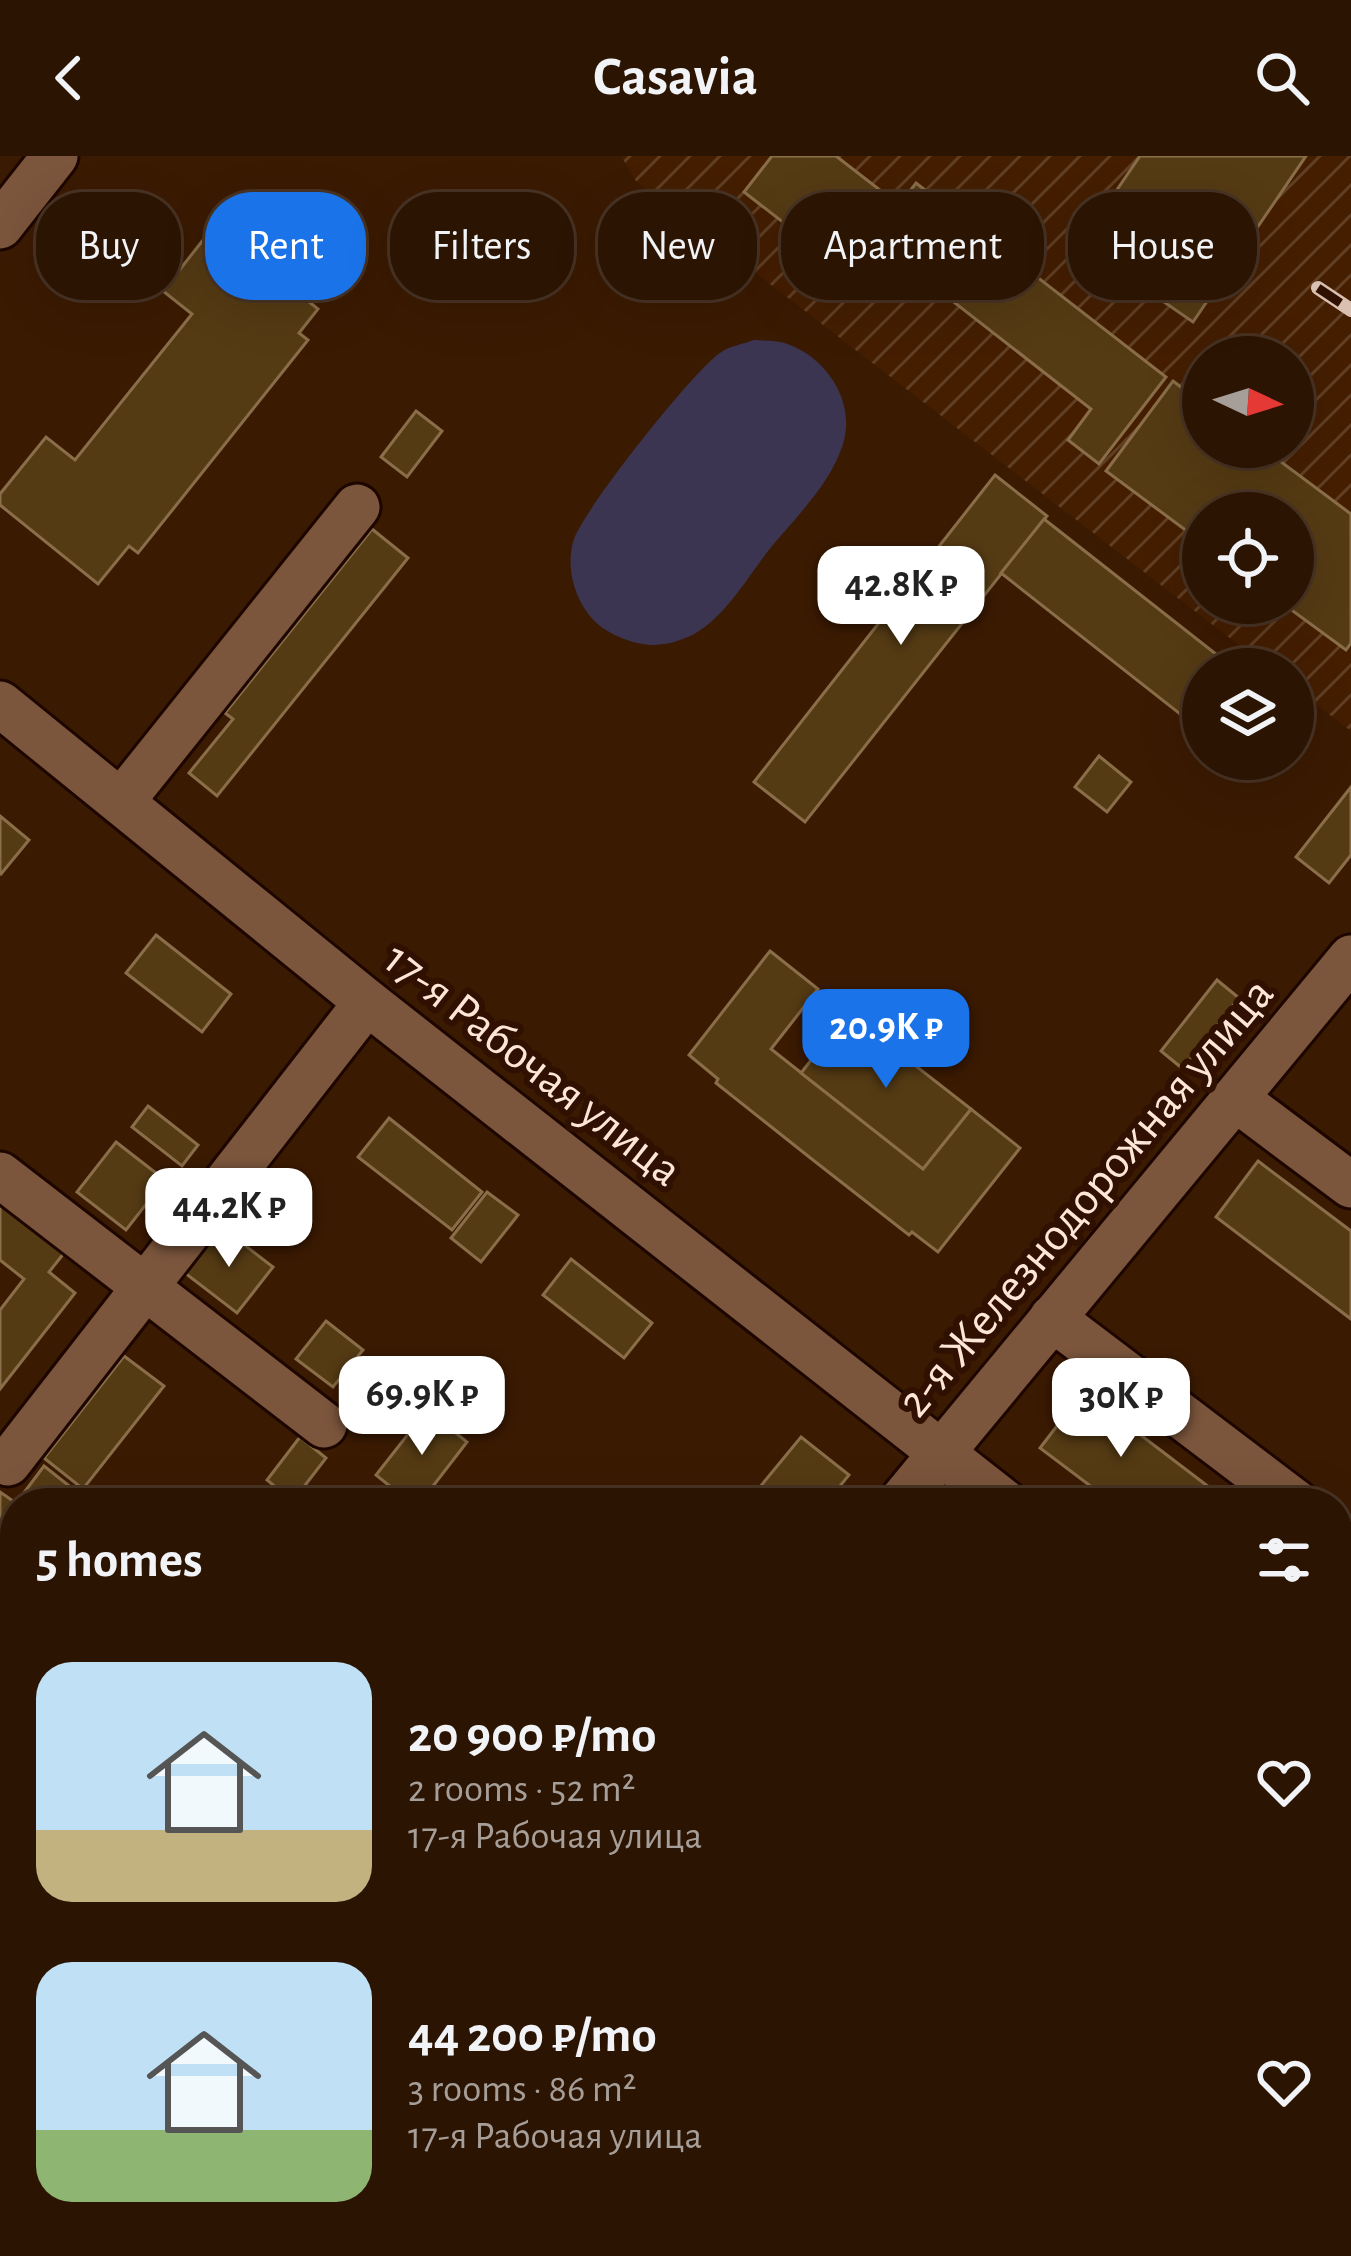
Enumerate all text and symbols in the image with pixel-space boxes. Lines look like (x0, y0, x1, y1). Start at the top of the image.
icon: back (36, 45, 102, 111)
icon: search (1249, 45, 1315, 111)
text: Casavia (593, 51, 758, 105)
chip: Buy (36, 192, 181, 300)
chip: Rent (205, 192, 366, 300)
chip: Filters (390, 192, 574, 300)
chip: New (598, 192, 757, 300)
chip: Apartment (781, 192, 1044, 300)
chip: House (1068, 192, 1257, 300)
north arrow (1182, 336, 1314, 468)
map controls (1182, 336, 1314, 780)
button: locate (1182, 492, 1314, 624)
pin: 42.8K ₽ (790, 546, 1012, 648)
text: 42.8K ₽ (844, 565, 958, 604)
button: layers (1182, 648, 1314, 780)
street label: 17-я Рабочая улица (375, 935, 690, 1196)
street label: 2-я Железнодорожная улица (889, 970, 1283, 1426)
pin: 20.9K ₽ (775, 989, 997, 1091)
text: 20.9K ₽ (829, 1008, 943, 1047)
pin: 44.2K ₽ (118, 1168, 340, 1270)
text: 44.2K ₽ (172, 1187, 286, 1226)
pin: 69.9K ₽ (311, 1356, 533, 1458)
pin: 30K ₽ (1037, 1358, 1205, 1460)
text: 69.9K ₽ (366, 1375, 478, 1414)
text: 30K ₽ (1079, 1377, 1163, 1416)
icon: filters (1251, 1527, 1317, 1593)
text: 5 homes (36, 1535, 203, 1586)
icon: home (132, 1710, 276, 1854)
text: 20 900 ₽/mo (408, 1710, 656, 1761)
icon: heart (1251, 1749, 1317, 1815)
text: 2 rooms · 52 m² (408, 1770, 635, 1809)
text: 17-я Рабочая улица (408, 1817, 702, 1856)
icon: home (132, 2010, 276, 2154)
text: 44 200 ₽/mo (408, 2010, 657, 2061)
icon: heart (1251, 2049, 1317, 2115)
text: 3 rooms · 86 m² (408, 2070, 636, 2109)
text: 17-я Рабочая улица (408, 2117, 702, 2156)

